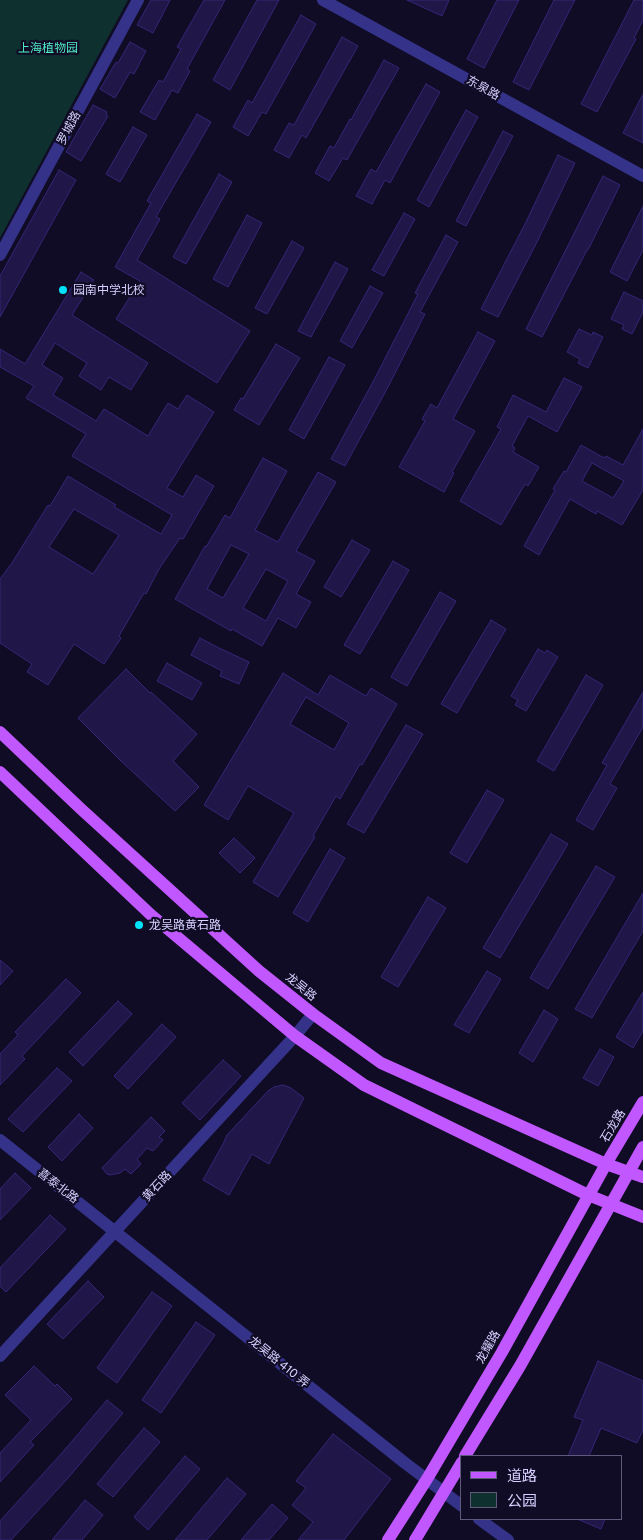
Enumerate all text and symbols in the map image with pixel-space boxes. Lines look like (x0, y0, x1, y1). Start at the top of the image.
park label: 上海植物园 (18, 41, 78, 55)
street label: 东泉路 (464, 73, 502, 103)
street label: 罗城路 (54, 109, 84, 147)
place label: 园南中学北校 (73, 283, 145, 297)
marker: 园南中学北校 (57, 284, 69, 296)
place label: 龙吴路黄石路 (149, 918, 221, 932)
marker: 龙吴路黄石路 (133, 919, 145, 931)
street label: 龙吴路 (282, 970, 320, 1004)
street label: 石龙路 (598, 1107, 628, 1145)
street label: 喜泰北路 (35, 1166, 81, 1206)
street label: 黄石路 (139, 1168, 175, 1204)
street label: 龙耀路 (473, 1328, 503, 1366)
street label: 龙吴路 410 弄 (246, 1333, 312, 1391)
legend (460, 1455, 623, 1520)
text: 道路 (507, 1467, 537, 1484)
text: 公园 (507, 1492, 537, 1509)

